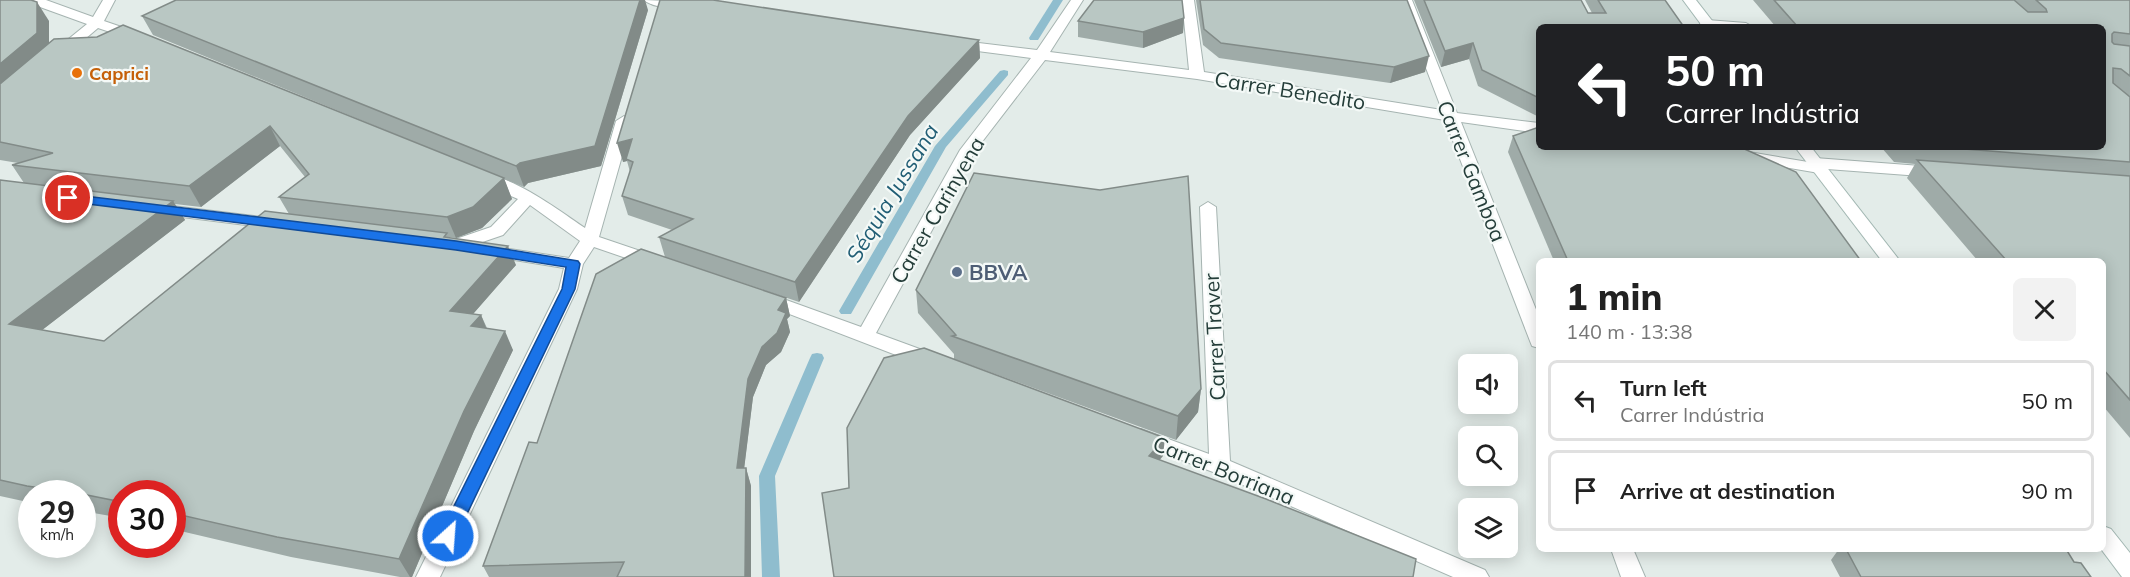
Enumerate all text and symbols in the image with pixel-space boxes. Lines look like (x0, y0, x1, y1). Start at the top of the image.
text: 50 m (1665, 44, 1765, 97)
icon: left (1566, 48, 1644, 126)
place label: Caprici (89, 62, 149, 85)
street label: Carrer Benedito (1213, 65, 1367, 115)
marker: Caprici (70, 66, 84, 80)
text: Carrer Indústria (1665, 96, 1860, 130)
street label: Carrer Gamboa (1432, 97, 1512, 245)
water label: Séquia Jussana (840, 119, 944, 267)
street label: Carrer Carinyena (884, 132, 990, 288)
pin (42, 172, 93, 223)
icon: arrive (51, 181, 84, 214)
place label: BBVA (969, 259, 1028, 285)
marker: BBVA (950, 265, 964, 279)
street label: Carrer Traver (1198, 272, 1230, 401)
text: 1 min (1566, 274, 1662, 319)
button: close (2013, 278, 2076, 341)
text: 140 m · 13:38 (1566, 319, 1692, 344)
map controls (1458, 354, 1518, 558)
button: sound (1458, 354, 1518, 414)
text: Turn left (1620, 374, 1707, 402)
icon: left (1569, 384, 1602, 417)
text: 50 m (2022, 387, 2073, 415)
text: Carrer Indústria (1620, 402, 1764, 427)
button: search (1458, 426, 1518, 486)
street label: Carrer Borriana (1149, 430, 1299, 510)
icon: arrive (1569, 474, 1602, 507)
text: Arrive at destination (1620, 477, 1835, 505)
text: 90 m (2022, 477, 2073, 505)
speed limit sign: 30 (108, 480, 186, 558)
text: 29 (39, 493, 75, 531)
button: layers (1458, 498, 1518, 558)
position arrow (416, 504, 480, 568)
text: km/h (40, 525, 74, 544)

